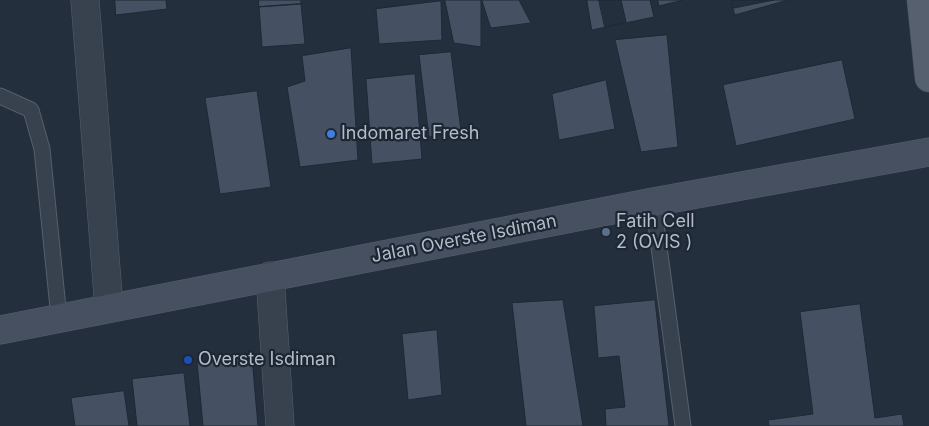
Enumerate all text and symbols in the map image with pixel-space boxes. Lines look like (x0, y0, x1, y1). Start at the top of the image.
place label: Indomaret Fresh (341, 123, 479, 145)
marker: Indomaret Fresh (325, 128, 337, 140)
street label: Jalan Overste Isdiman (369, 210, 559, 268)
place label: Fatih Cell 2 (OVIS ) (616, 211, 695, 253)
marker: Fatih Cell 2 (OVIS ) (600, 226, 612, 238)
place label: Overste Isdiman (198, 349, 336, 371)
marker: Overste Isdiman (182, 354, 194, 366)

